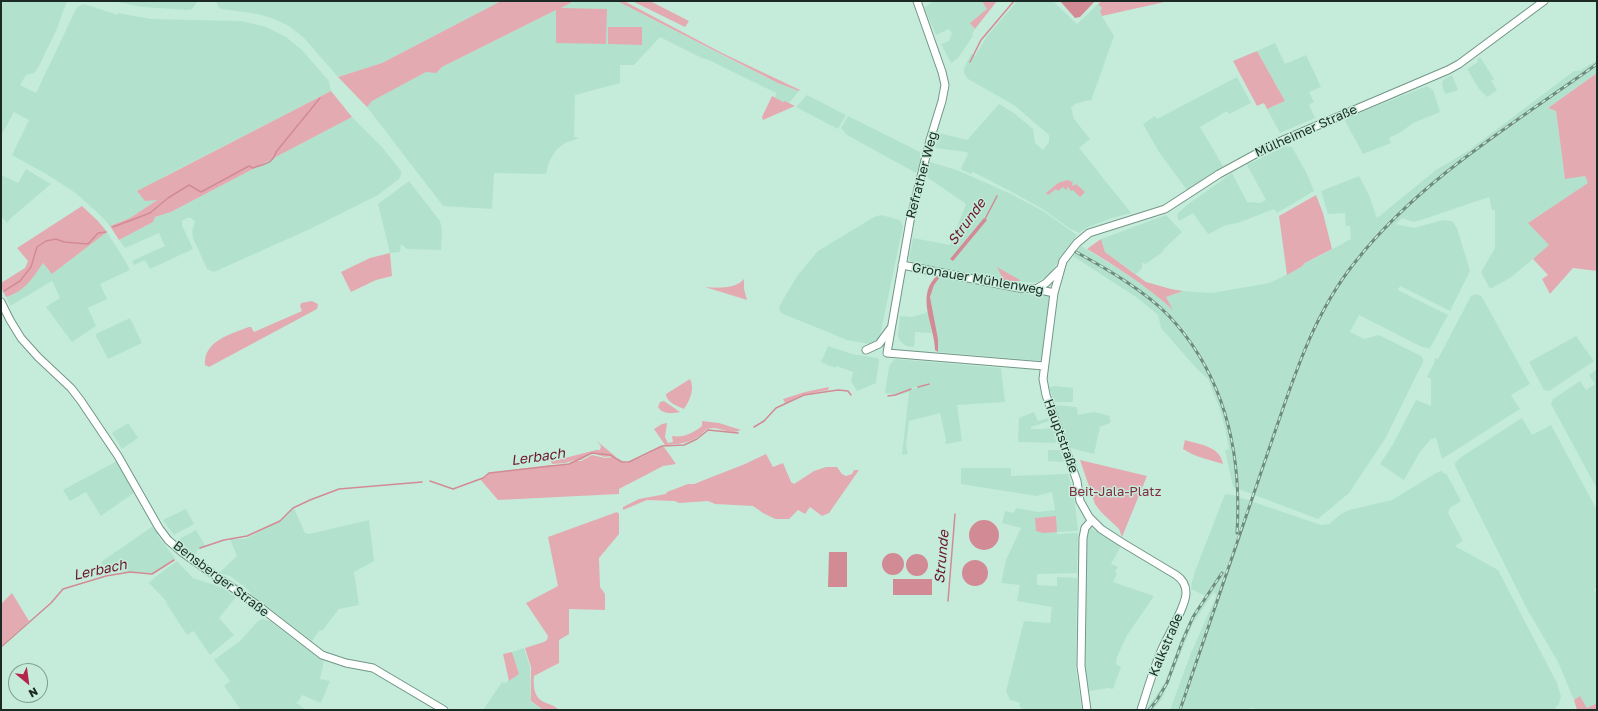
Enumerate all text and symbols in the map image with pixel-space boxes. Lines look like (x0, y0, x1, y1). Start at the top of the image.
street label: Mülheimer Straße (1252, 101, 1360, 161)
street label: Refrather Weg (903, 130, 941, 220)
water label: Strunde (944, 195, 990, 249)
street label: Gronauer Mühlenweg (911, 260, 1045, 298)
street label: Hauptstraße (1040, 397, 1082, 475)
water label: Lerbach (510, 445, 566, 469)
park label: Beit-Jala-Platz (1069, 484, 1161, 500)
water label: Strunde (931, 530, 953, 584)
street label: Bensberger Straße (170, 538, 272, 620)
water label: Lerbach (72, 556, 128, 584)
street label: Kalkstraße (1146, 611, 1186, 679)
north arrow (8, 663, 48, 703)
text: N (27, 685, 40, 701)

